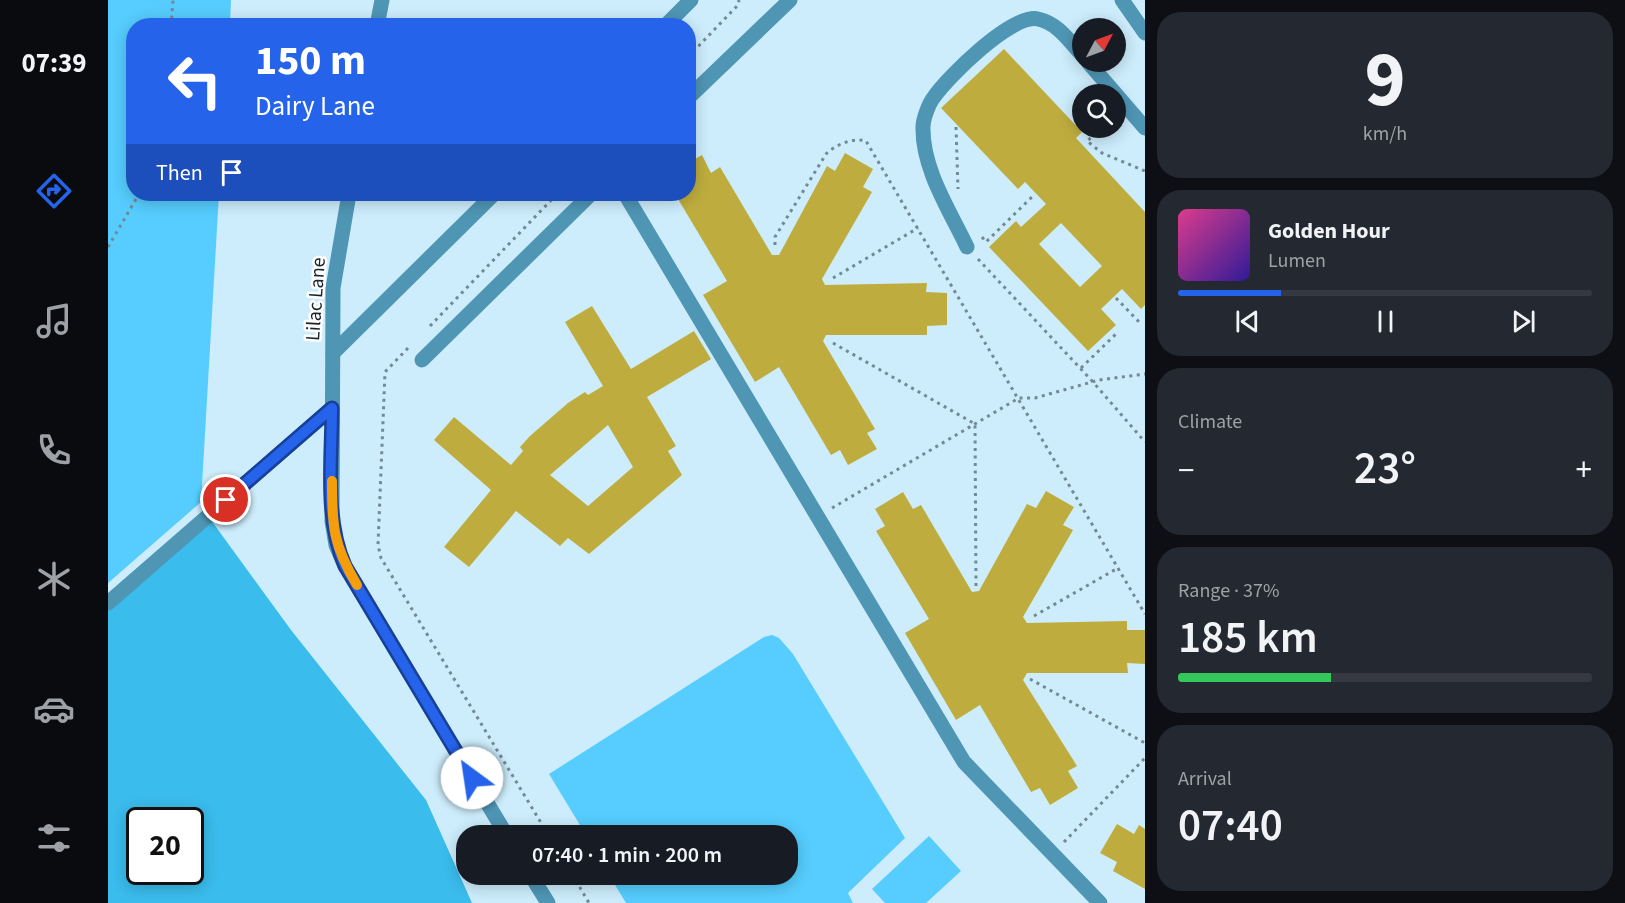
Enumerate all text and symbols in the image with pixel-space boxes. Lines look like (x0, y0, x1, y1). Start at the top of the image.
north arrow (1072, 18, 1126, 72)
map controls (1072, 18, 1126, 138)
text: 9 (1364, 25, 1406, 136)
text: 150 m (255, 31, 366, 91)
icon: left (156, 42, 234, 120)
text: 07:39 (21, 44, 87, 83)
button: search (1072, 84, 1126, 138)
text: Dairy Lane (255, 87, 375, 126)
text: km/h (1363, 120, 1407, 148)
icon: arrive (215, 156, 248, 189)
text: Then (156, 157, 203, 189)
icon: directions (33, 170, 75, 212)
text: Golden Hour (1268, 215, 1390, 247)
text: Lumen (1268, 247, 1326, 275)
street label: Lilac Lane (299, 256, 333, 342)
icon: music (33, 300, 75, 342)
icon: previous (1231, 305, 1264, 338)
icon: pause (1369, 305, 1402, 338)
icon: next (1507, 305, 1540, 338)
text: Climate (1178, 408, 1242, 436)
icon: phone (33, 429, 75, 471)
text: 23° (1354, 437, 1416, 501)
text: − (1178, 447, 1194, 494)
text: + (1576, 447, 1592, 494)
pin (200, 474, 251, 525)
icon: arrive (209, 483, 242, 516)
icon: climate (33, 558, 75, 600)
text: Range · 37% (1178, 577, 1279, 605)
text: 185 km (1178, 606, 1318, 670)
icon: car (33, 688, 75, 730)
position arrow (440, 746, 504, 810)
text: Arrival (1178, 765, 1232, 793)
text: 07:40 (1178, 794, 1283, 858)
speed limit sign: 20 (126, 807, 204, 885)
icon: filters (33, 817, 75, 859)
text: 07:40 · 1 min · 200 m (532, 839, 722, 871)

